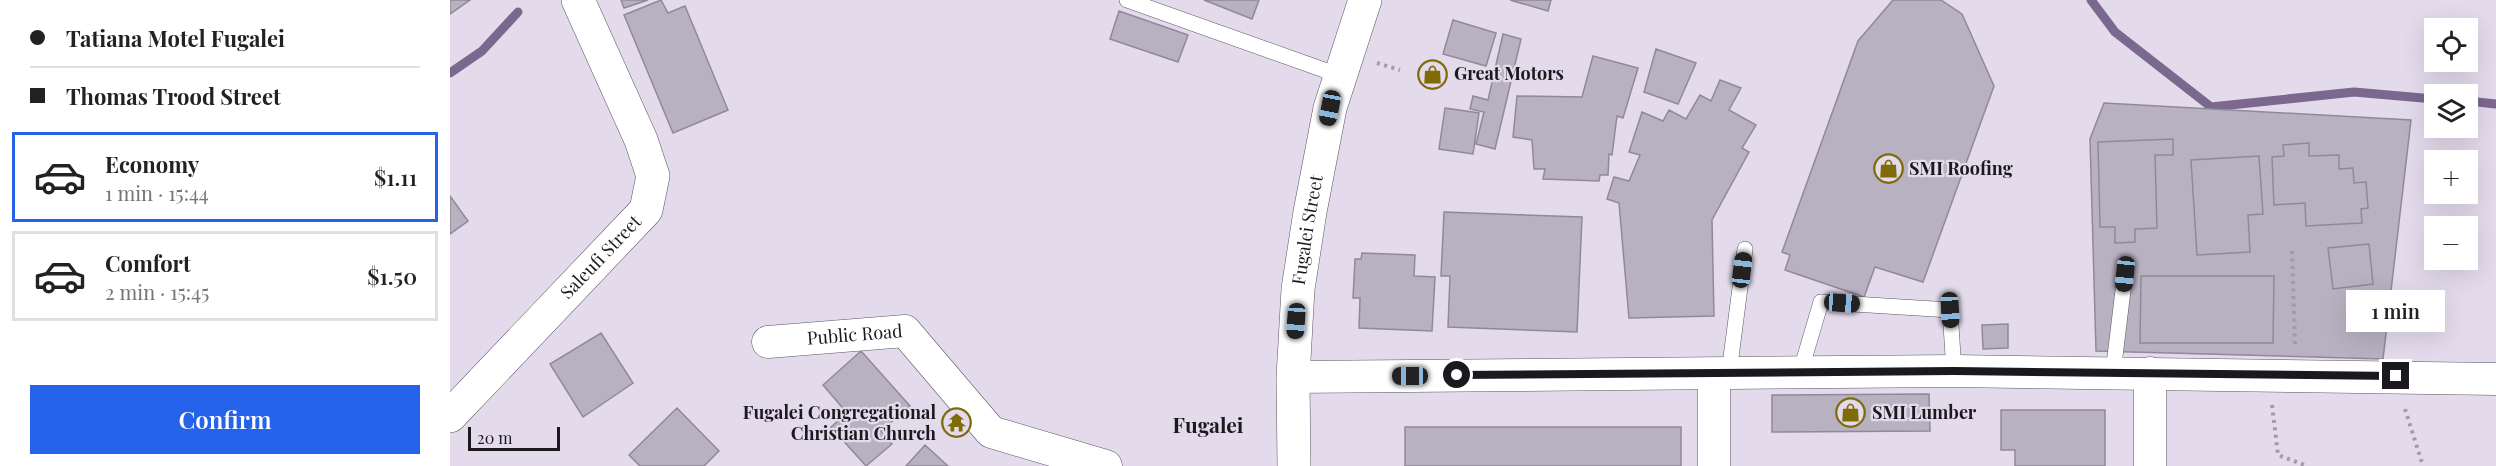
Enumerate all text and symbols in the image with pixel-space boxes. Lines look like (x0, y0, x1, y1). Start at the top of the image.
map controls (2424, 18, 2478, 270)
button: locate (2424, 18, 2478, 72)
text: Tatiana Motel Fugalei (66, 23, 285, 53)
shop icon: Great Motors (1417, 58, 1449, 90)
place label: Great Motors (1454, 61, 1564, 85)
text: Thomas Trood Street (66, 81, 281, 111)
button: layers (2424, 84, 2478, 138)
car (1318, 89, 1342, 127)
text: Economy (105, 149, 199, 179)
icon: car (33, 150, 87, 204)
button: + (2424, 150, 2478, 204)
shop icon: SMI Roofing (1872, 153, 1904, 185)
place label: SMI Roofing (1909, 156, 2013, 180)
text: $1.11 (374, 162, 417, 192)
street label: Fugalei Street (1286, 172, 1328, 287)
text: 1 min · 15:44 (105, 179, 209, 206)
street label: Saleufi Street (555, 209, 646, 304)
button: − (2424, 216, 2478, 270)
text: Comfort (105, 248, 191, 278)
icon: car (33, 249, 87, 303)
car (1731, 251, 1753, 289)
car (2114, 255, 2136, 293)
text: $1.50 (367, 261, 417, 291)
text: 2 min · 15:45 (105, 278, 209, 305)
callout: 1 min (2346, 289, 2446, 331)
car (1940, 292, 1960, 328)
car (1823, 293, 1861, 313)
text: 1 min (2371, 297, 2420, 324)
car (1286, 302, 1306, 340)
street label: Public Road (806, 318, 904, 350)
route start (1443, 361, 1470, 388)
route end (2382, 362, 2409, 389)
car (1392, 367, 1428, 385)
button: Confirm (30, 385, 420, 454)
shop icon: SMI Lumber (1835, 397, 1867, 429)
place label: Fugalei Congregational Christian Church (743, 400, 936, 445)
place label: SMI Lumber (1872, 400, 1977, 424)
temple icon: Fugalei Congregational Christian Church (941, 407, 973, 439)
district label: Fugalei (1173, 410, 1244, 438)
scale bar (468, 424, 560, 452)
text: 20 m (477, 427, 512, 448)

